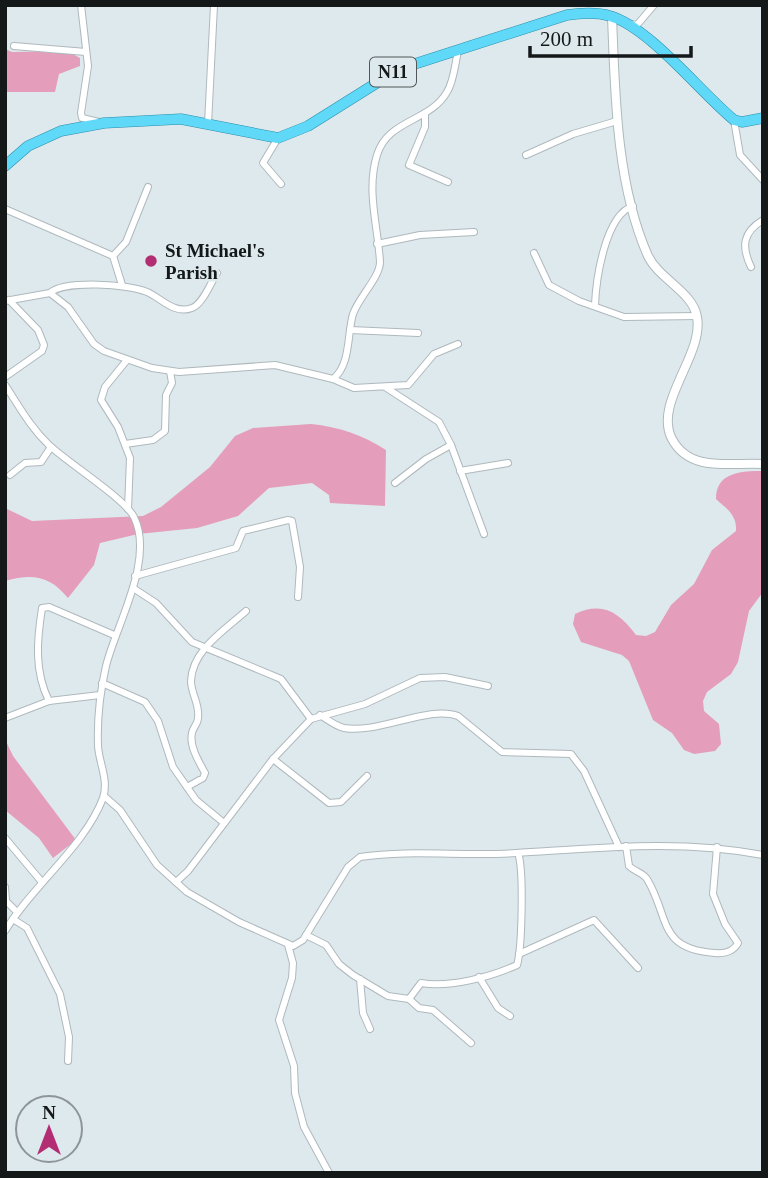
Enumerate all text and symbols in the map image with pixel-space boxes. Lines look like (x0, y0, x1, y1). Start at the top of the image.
scale bar (530, 14, 691, 58)
text: 200 m (540, 27, 593, 51)
road number: N11 (370, 58, 416, 86)
place label: St Michael's Parish (165, 240, 265, 283)
marker: St Michael's Parish (143, 253, 159, 269)
north arrow (14, 1094, 84, 1164)
text: N (42, 1102, 56, 1123)

